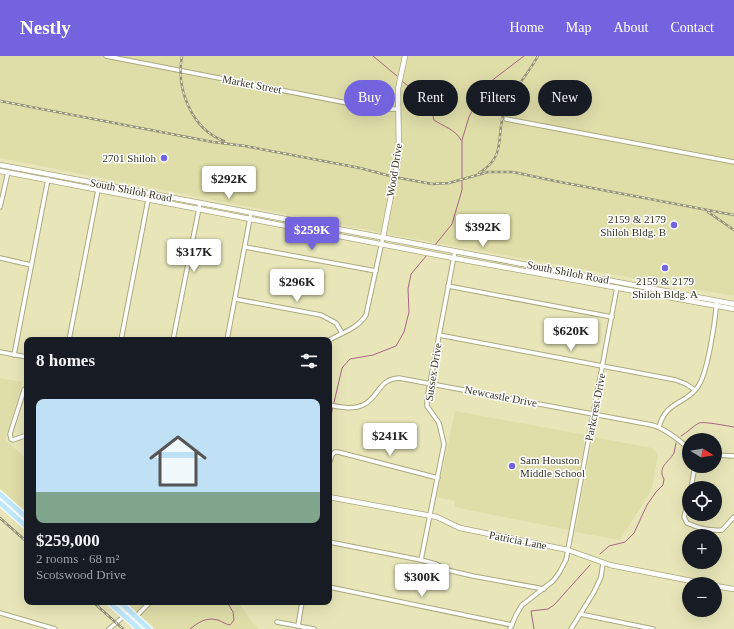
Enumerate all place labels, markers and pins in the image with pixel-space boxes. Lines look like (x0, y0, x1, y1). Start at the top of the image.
place label: 2701 Shiloh (103, 152, 156, 164)
marker: 2701 Shiloh (159, 153, 169, 163)
pin: $292K (201, 166, 257, 200)
place label: 2159 & 2179 Shiloh Bldg. B (600, 213, 666, 238)
pin: $392K (455, 214, 511, 248)
pin: $259K (284, 217, 340, 251)
marker: 2159 & 2179 Shiloh Bldg. B (669, 220, 679, 230)
pin: $317K (166, 239, 222, 273)
marker: 2159 & 2179 Shiloh Bldg. A (660, 263, 670, 273)
pin: $296K (269, 269, 325, 303)
place label: 2159 & 2179 Shiloh Bldg. A (632, 275, 698, 300)
pin: $620K (543, 318, 599, 352)
pin: $241K (362, 423, 418, 457)
place label: Sam Houston Middle School (520, 454, 585, 479)
marker: Sam Houston Middle School (507, 461, 517, 471)
pin: $300K (394, 564, 450, 598)

